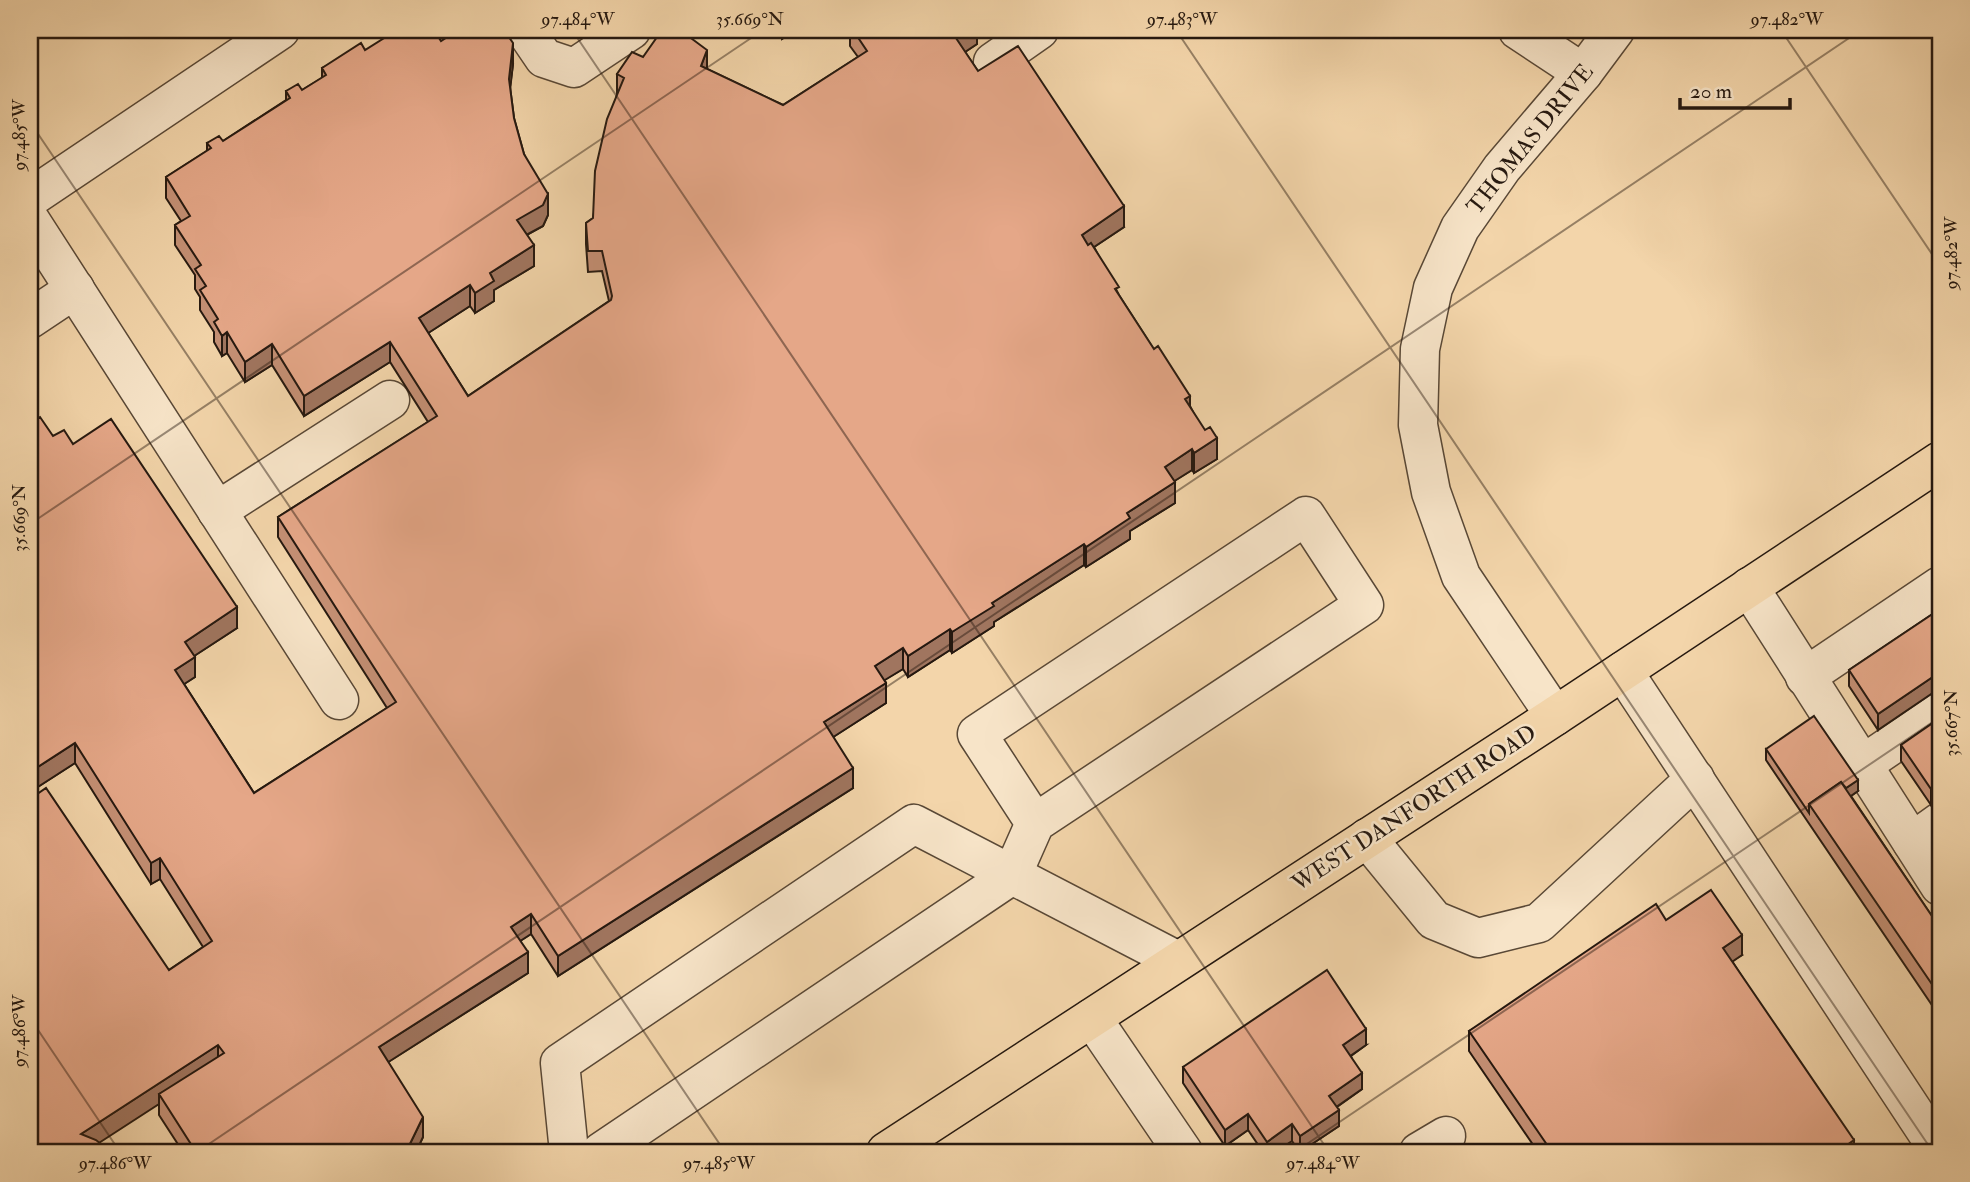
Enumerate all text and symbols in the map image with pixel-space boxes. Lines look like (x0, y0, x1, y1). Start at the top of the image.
text: 97.484°W (539, 8, 615, 31)
text: 35.669°N (716, 8, 784, 31)
text: 97.483°W (1145, 8, 1218, 31)
text: 97.482°W (1749, 8, 1824, 31)
street label: THOMAS DRIVE (1460, 58, 1600, 220)
scale bar (1680, 66, 1790, 110)
text: 20 m (1690, 78, 1732, 105)
text: 97.485°W (8, 99, 31, 173)
text: 97.482°W (1940, 216, 1963, 291)
text: 35.669°N (8, 484, 31, 552)
text: 35.667°N (1940, 690, 1963, 756)
street label: WEST DANFORTH ROAD (1285, 718, 1542, 899)
text: 97.486°W (8, 994, 31, 1069)
text: 97.486°W (77, 1152, 152, 1175)
text: 97.485°W (681, 1152, 755, 1175)
text: 97.484°W (1284, 1152, 1360, 1175)

